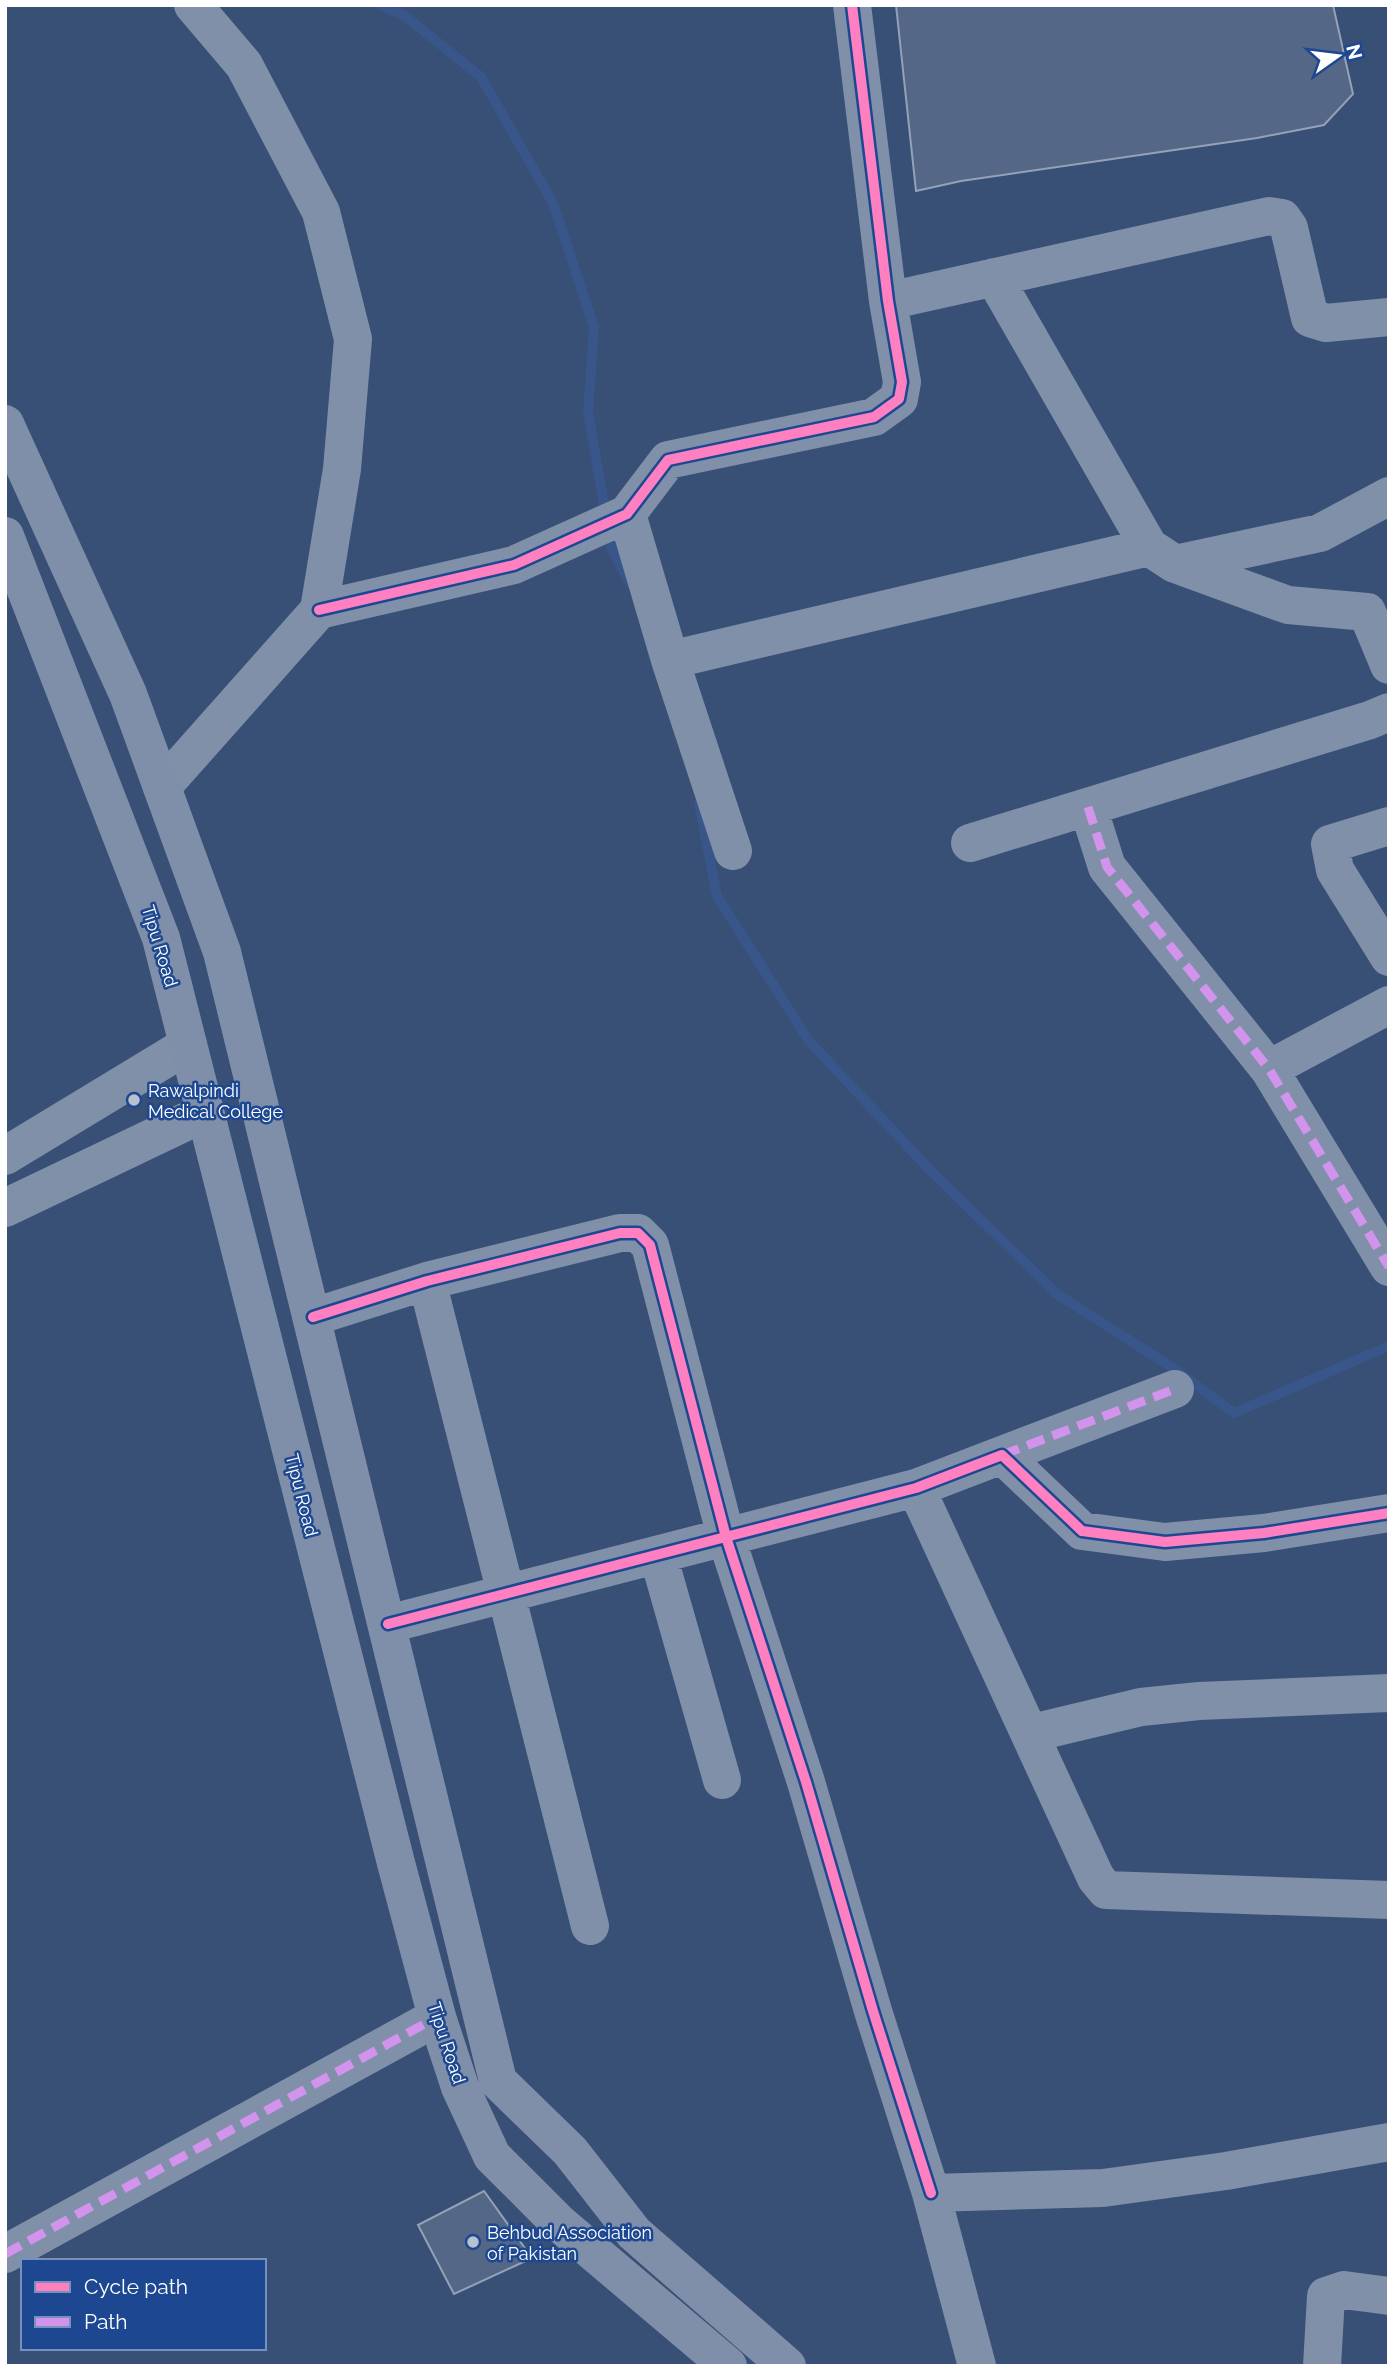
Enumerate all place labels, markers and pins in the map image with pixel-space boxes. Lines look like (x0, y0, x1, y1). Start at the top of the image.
place label: Rawalpindi Medical College (148, 1080, 283, 1122)
marker: Rawalpindi Medical College (126, 1092, 142, 1108)
place label: Behbud Association of Pakistan (487, 2222, 652, 2264)
marker: Behbud Association of Pakistan (465, 2234, 481, 2250)

